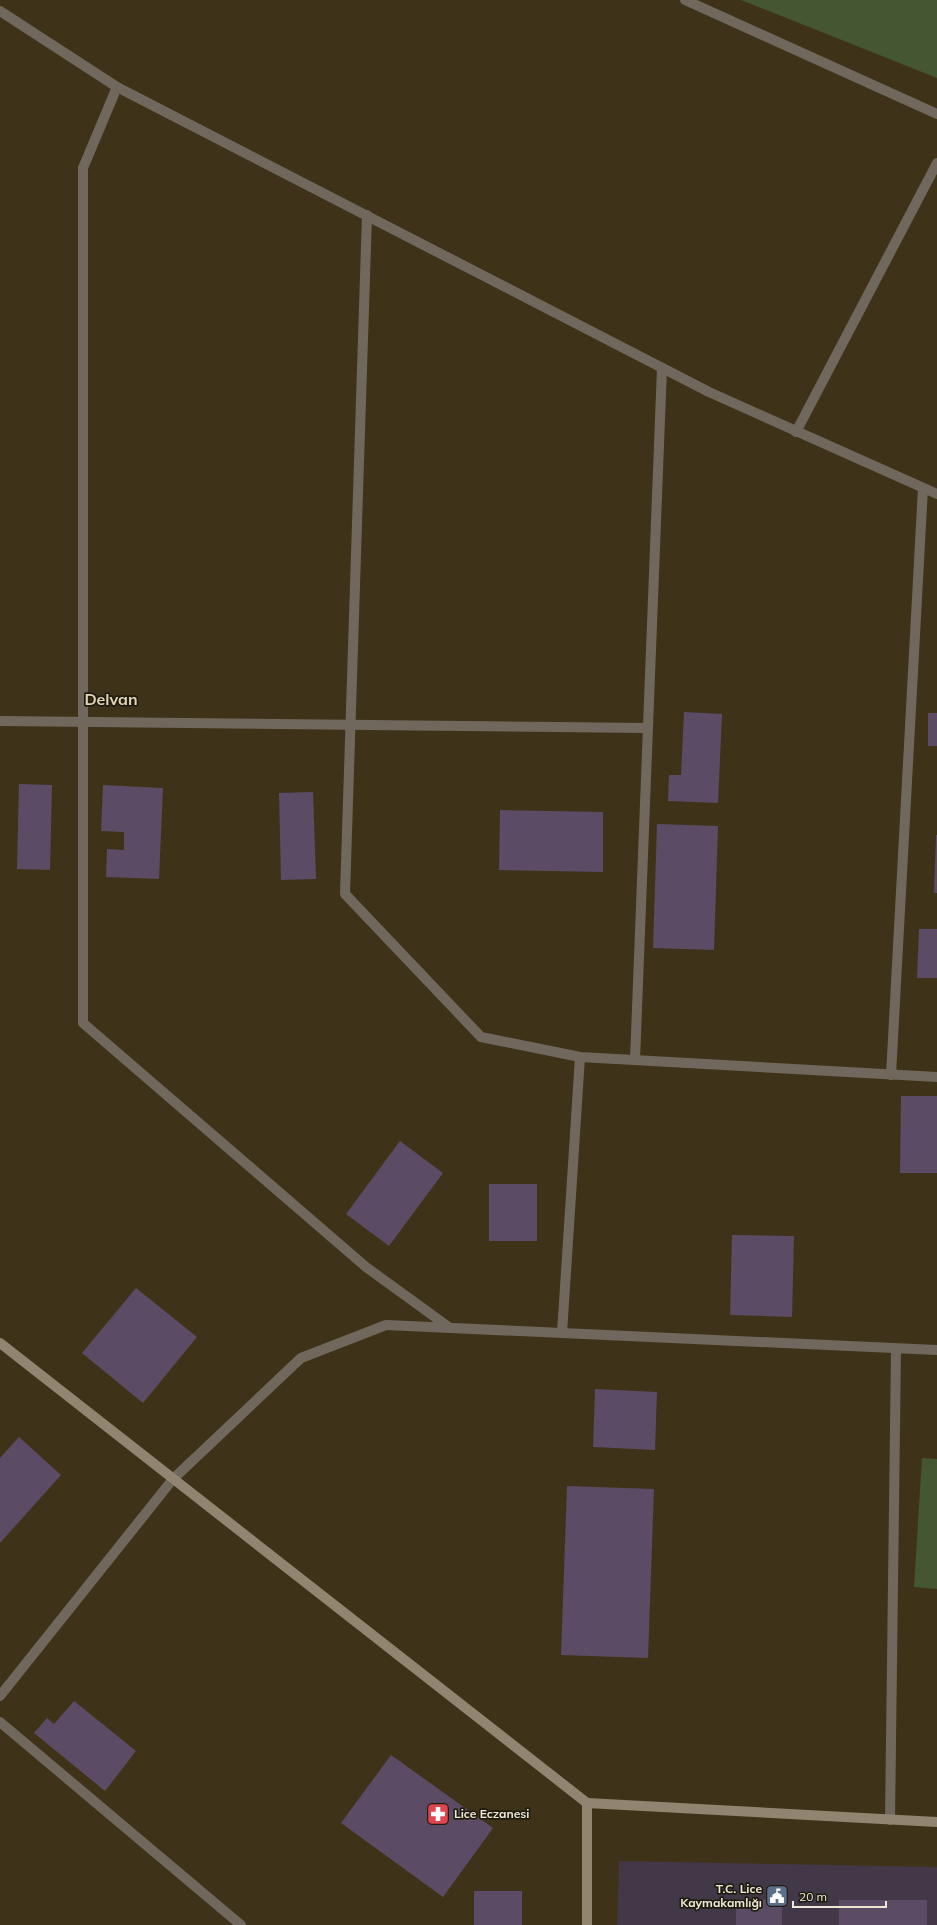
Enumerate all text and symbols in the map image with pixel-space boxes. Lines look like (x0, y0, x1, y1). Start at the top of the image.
district label: Delvan (84, 689, 138, 709)
pharmacy icon: Lice Eczanesi (425, 1801, 451, 1827)
place label: Lice Eczanesi (454, 1806, 529, 1821)
place label: T.C. Lice Kaymakamlığı (680, 1881, 762, 1910)
public building icon: T.C. Lice Kaymakamlığı (764, 1883, 790, 1909)
scale bar (793, 1883, 886, 1909)
text: 20 m (799, 1889, 827, 1904)

